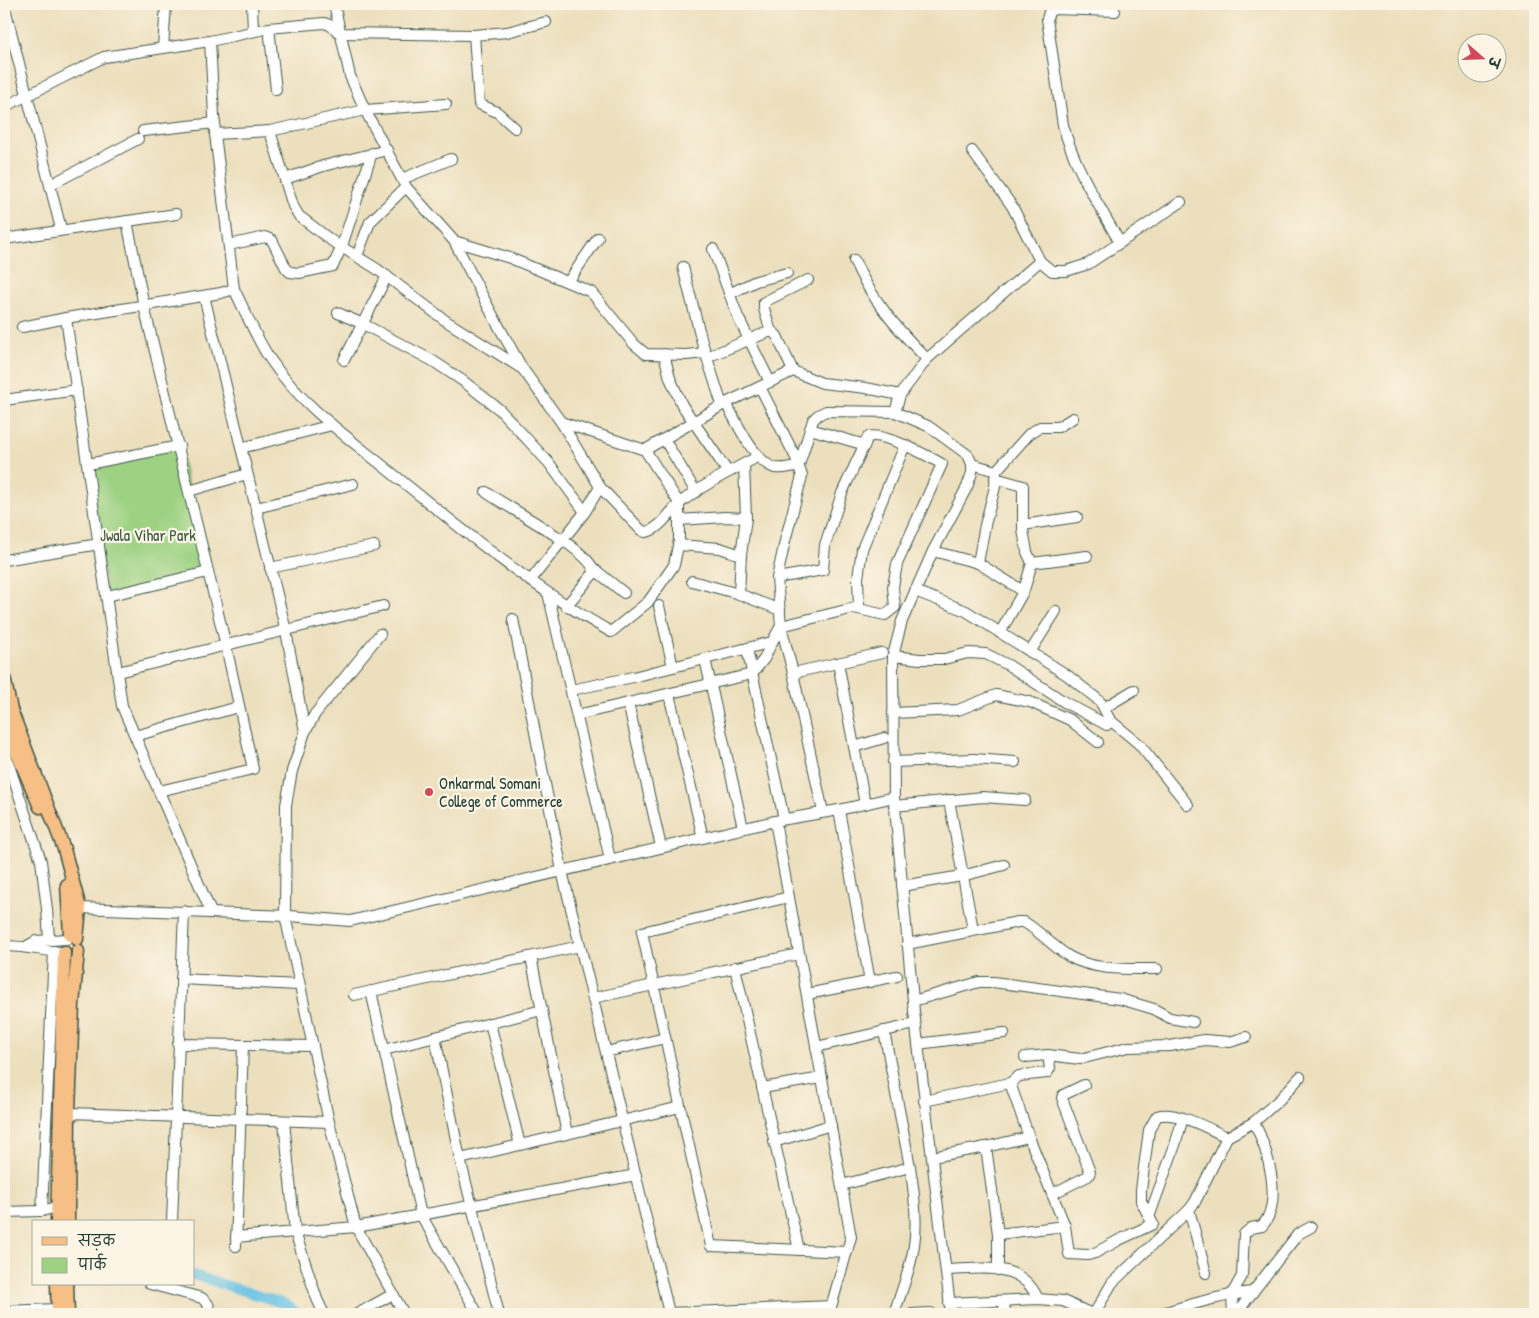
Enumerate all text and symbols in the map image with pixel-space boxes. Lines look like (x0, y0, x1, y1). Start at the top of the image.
north arrow (1456, 32, 1506, 82)
text: उ (1484, 53, 1506, 72)
park label: Jwala Vihar Park (100, 524, 196, 546)
place label: Onkarmal Somani College of Commerce (439, 772, 563, 812)
marker: Onkarmal Somani College of Commerce (423, 786, 435, 798)
legend (32, 1220, 195, 1286)
text: सड़क (77, 1230, 116, 1251)
text: पार्क (77, 1253, 108, 1275)

